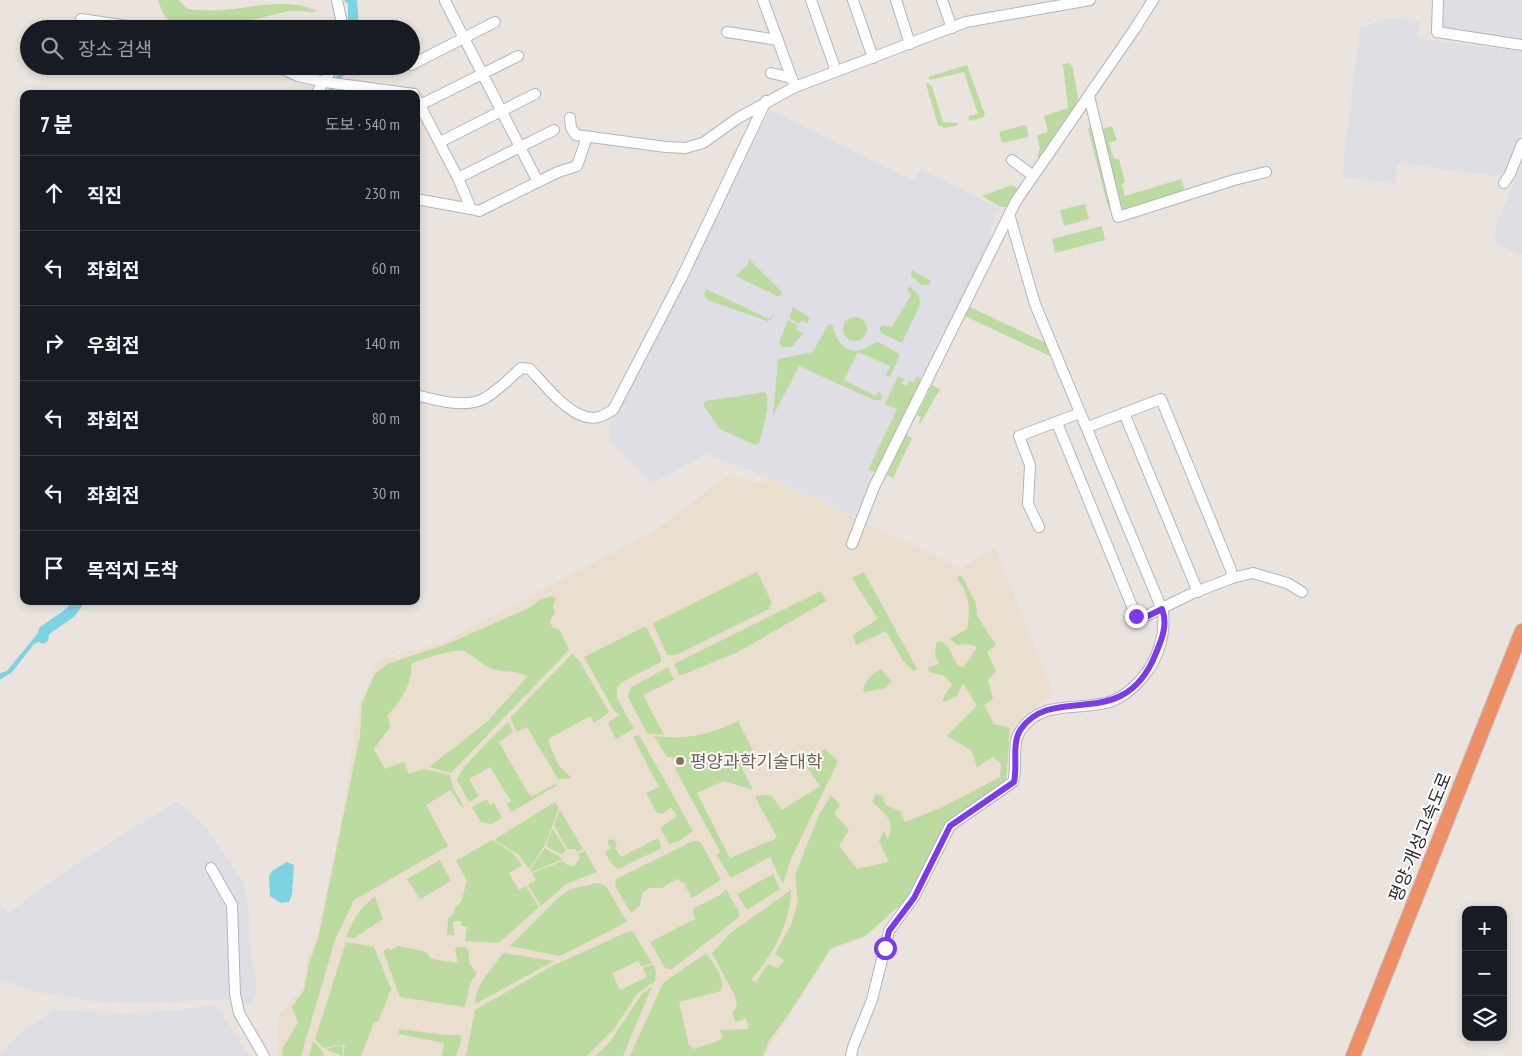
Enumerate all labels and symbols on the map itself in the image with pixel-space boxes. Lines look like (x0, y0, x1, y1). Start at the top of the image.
route end (1125, 605, 1148, 628)
place label: 평양과학기술대학 (690, 750, 822, 773)
marker: 평양과학기술대학 (674, 755, 686, 767)
street label: 평양-개성고속도로 (1384, 769, 1456, 905)
route start (874, 937, 897, 960)

